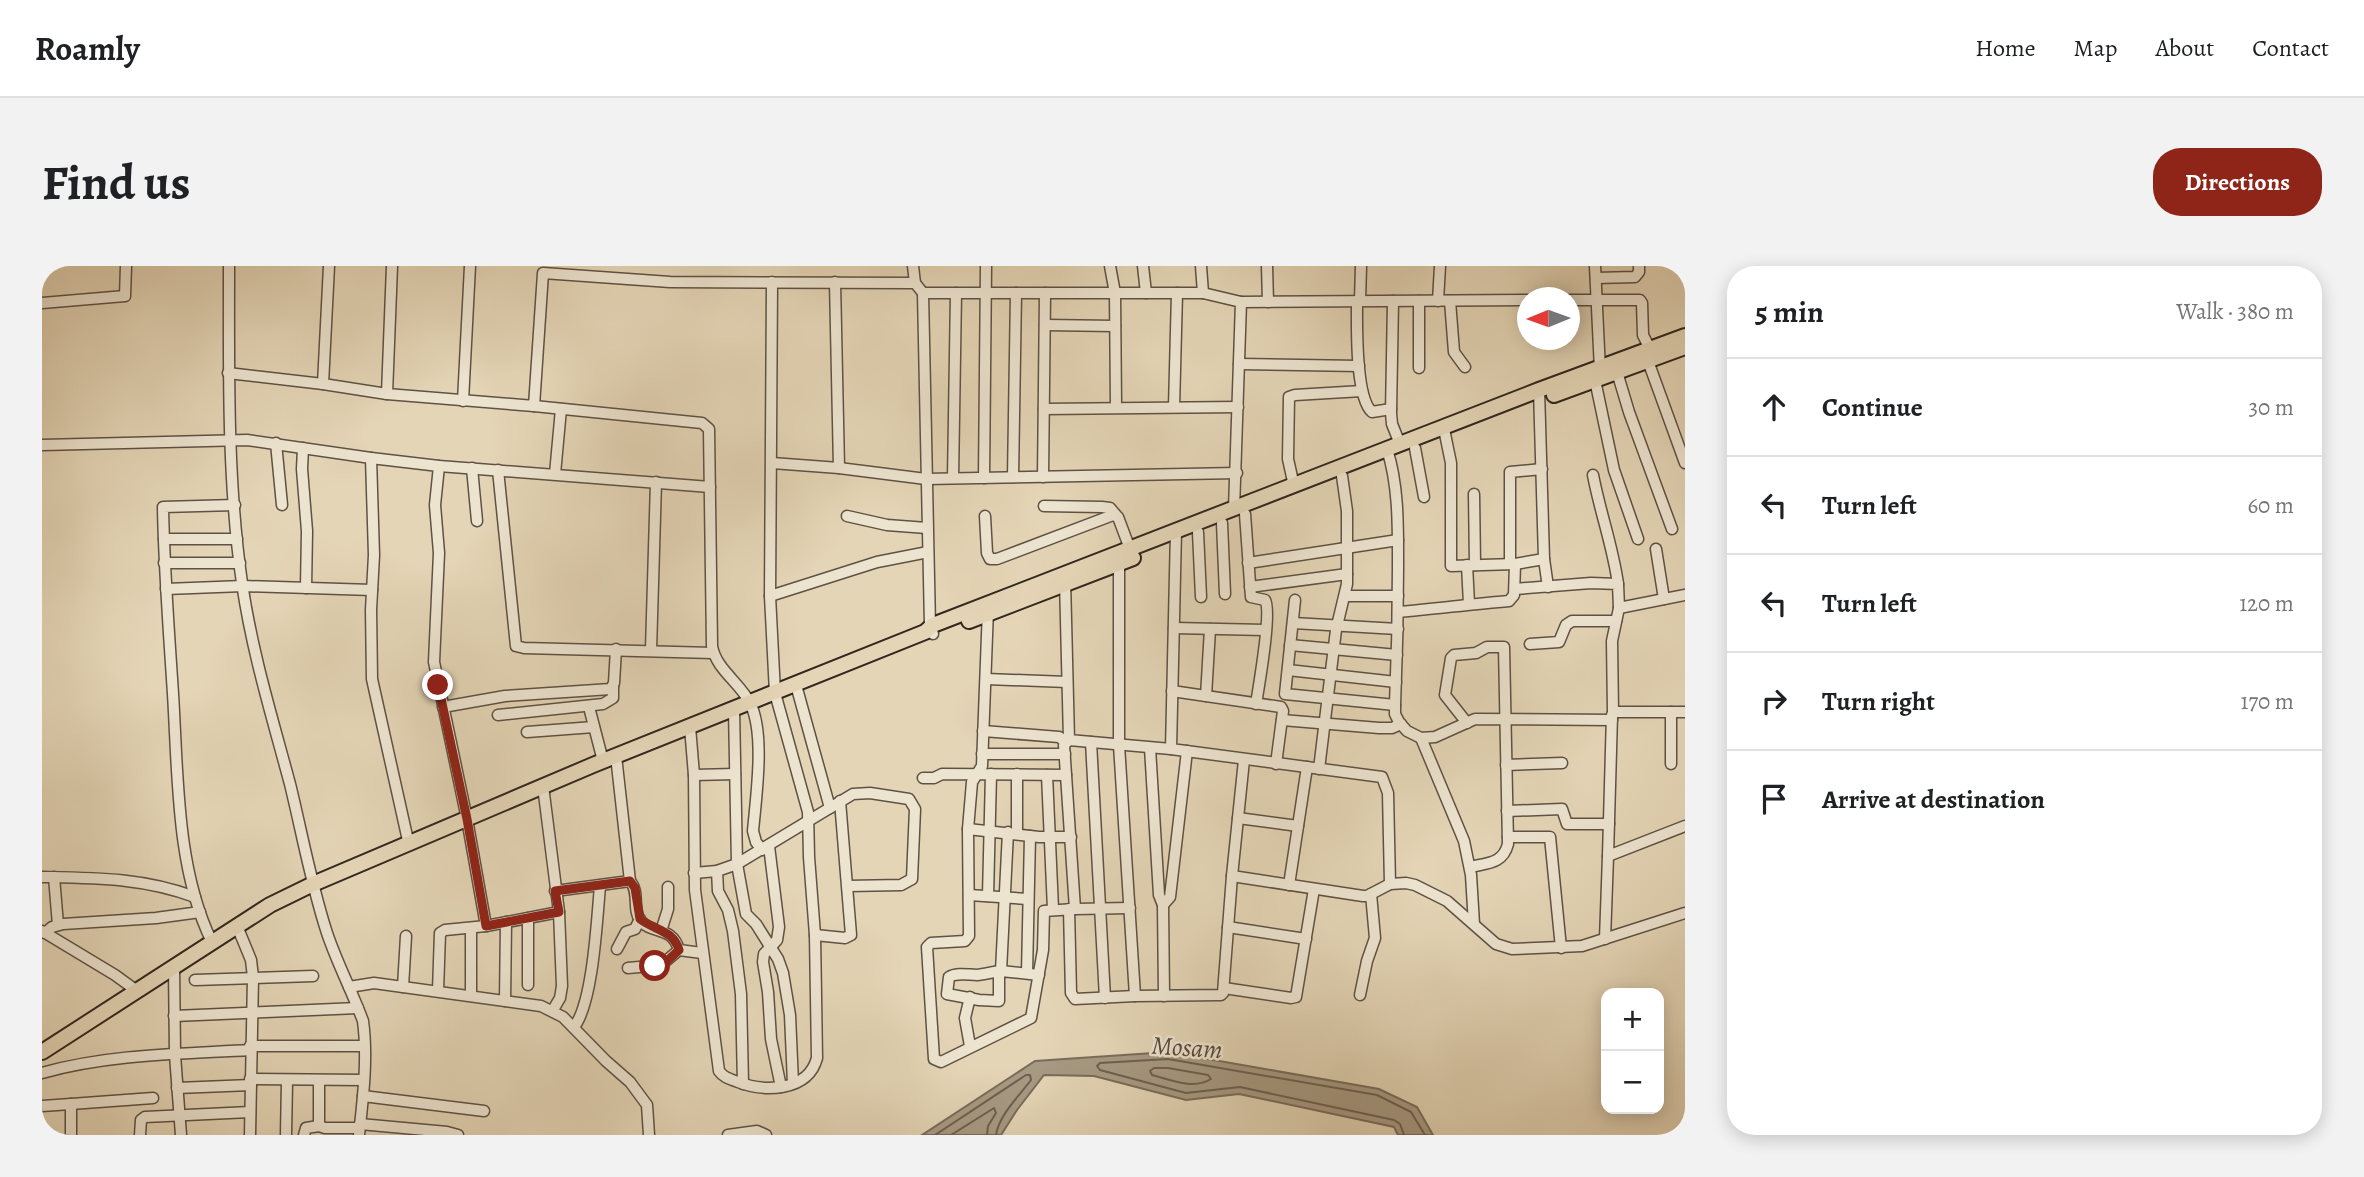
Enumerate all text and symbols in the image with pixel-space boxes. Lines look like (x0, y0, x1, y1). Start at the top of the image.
text: Roamly (35, 26, 140, 71)
text: Home (1975, 32, 2036, 64)
text: Map (2074, 32, 2118, 64)
text: About (2156, 32, 2214, 64)
text: Contact (2252, 32, 2329, 64)
button: Directions (2153, 148, 2322, 216)
text: Find us (42, 149, 190, 216)
north arrow (1517, 287, 1580, 350)
text: 5 min (1755, 292, 1824, 332)
text: Walk · 380 m (2176, 296, 2294, 327)
icon: ahead (1755, 388, 1793, 426)
text: Continue (1822, 390, 1923, 425)
text: 30 m (2248, 392, 2294, 423)
icon: left (1755, 486, 1793, 524)
text: Turn left (1822, 488, 1917, 523)
text: 60 m (2247, 490, 2294, 521)
icon: left (1755, 584, 1793, 622)
text: Turn left (1822, 586, 1917, 621)
text: 120 m (2239, 588, 2294, 619)
route end (422, 669, 453, 700)
icon: right (1755, 682, 1793, 720)
text: Turn right (1822, 684, 1935, 719)
text: 170 m (2241, 686, 2294, 717)
icon: arrive (1755, 780, 1793, 818)
text: Arrive at destination (1822, 782, 2045, 817)
route start (639, 950, 670, 981)
map controls (1601, 988, 1664, 1114)
button: + (1601, 988, 1664, 1051)
water label: Mosam (1150, 1028, 1224, 1067)
button: − (1601, 1051, 1664, 1114)

